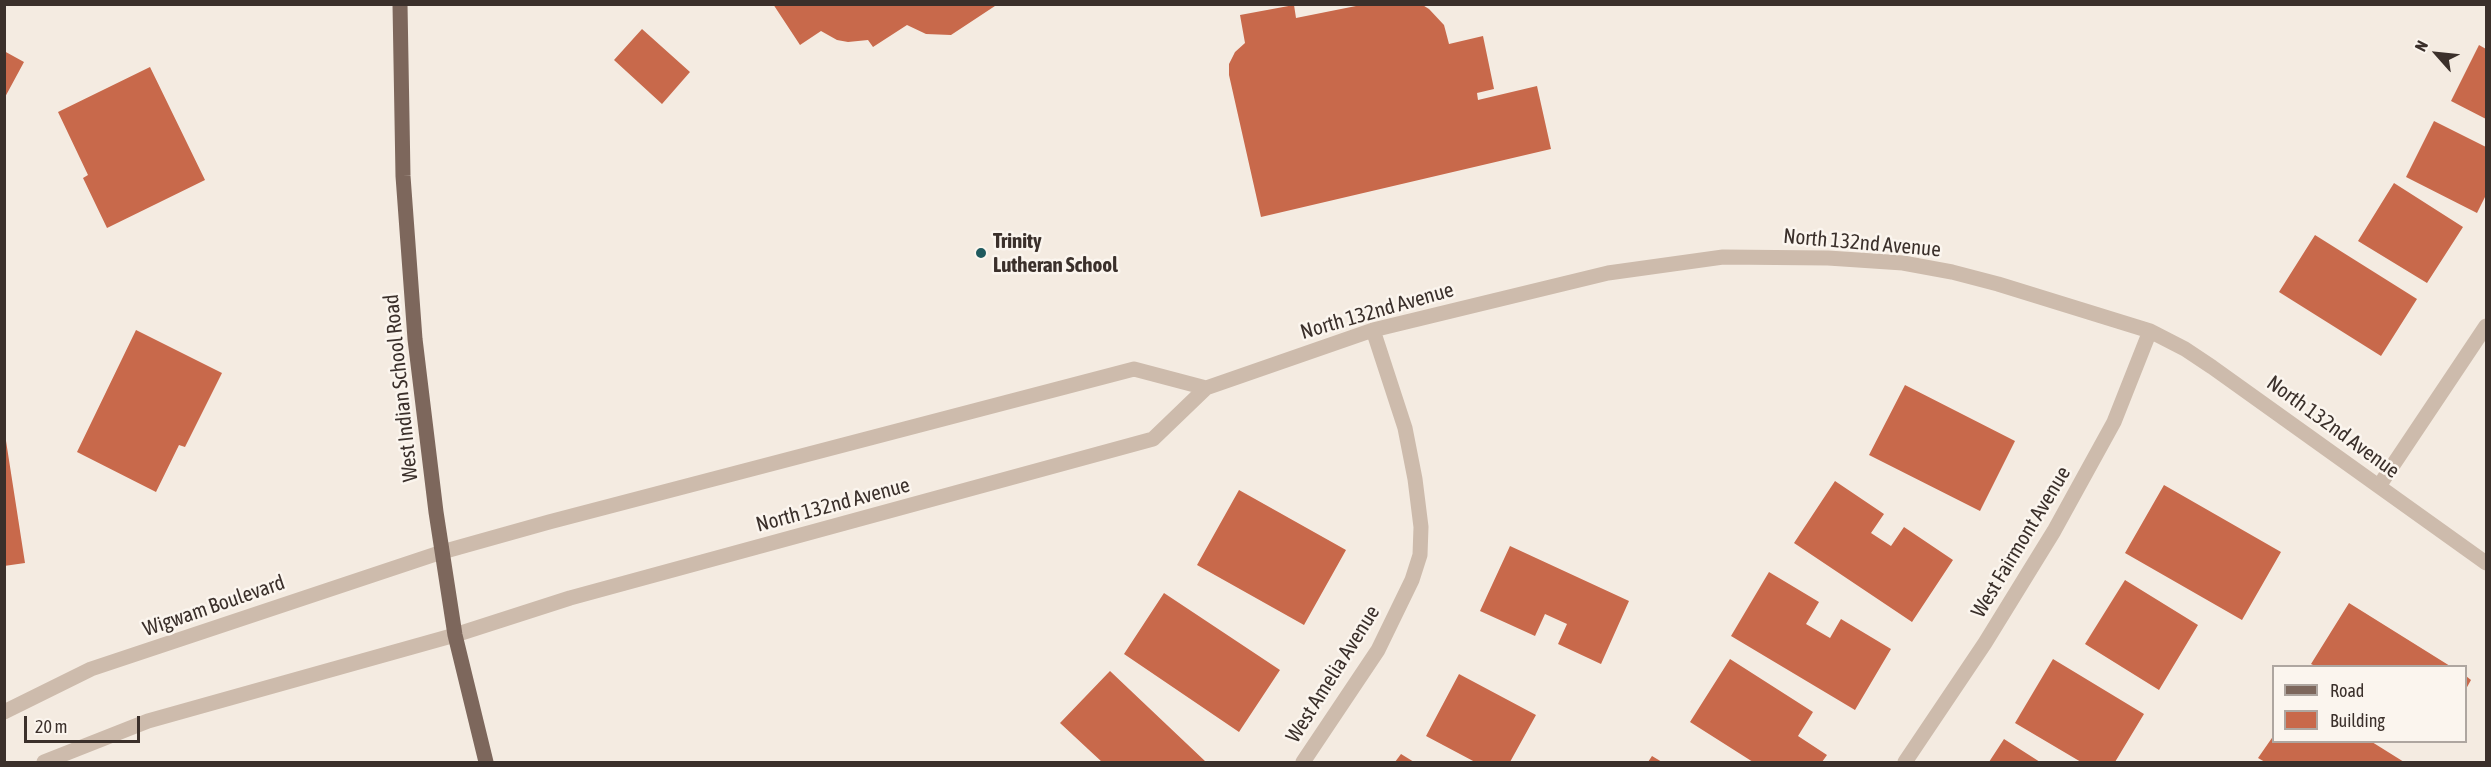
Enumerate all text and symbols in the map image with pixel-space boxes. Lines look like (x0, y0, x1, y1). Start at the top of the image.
north arrow (2407, 24, 2467, 84)
text: N (2411, 38, 2431, 54)
street label: North 132nd Avenue (1782, 224, 1942, 262)
place label: Trinity Lutheran School (993, 228, 1118, 278)
marker: Trinity Lutheran School (974, 246, 988, 260)
street label: North 132nd Avenue (1298, 277, 1456, 345)
street label: West Indian School Road (379, 293, 423, 483)
street label: North 132nd Avenue (2262, 370, 2404, 484)
street label: West Fairmont Avenue (1966, 462, 2076, 622)
street label: North 132nd Avenue (753, 472, 913, 538)
street label: Wigwam Boulevard (140, 570, 288, 642)
street label: West Amelia Avenue (1281, 601, 1385, 747)
legend (2272, 665, 2467, 743)
text: Road (2330, 680, 2364, 701)
scale bar (27, 704, 142, 742)
text: Building (2330, 710, 2385, 731)
text: 20 m (35, 716, 67, 737)

